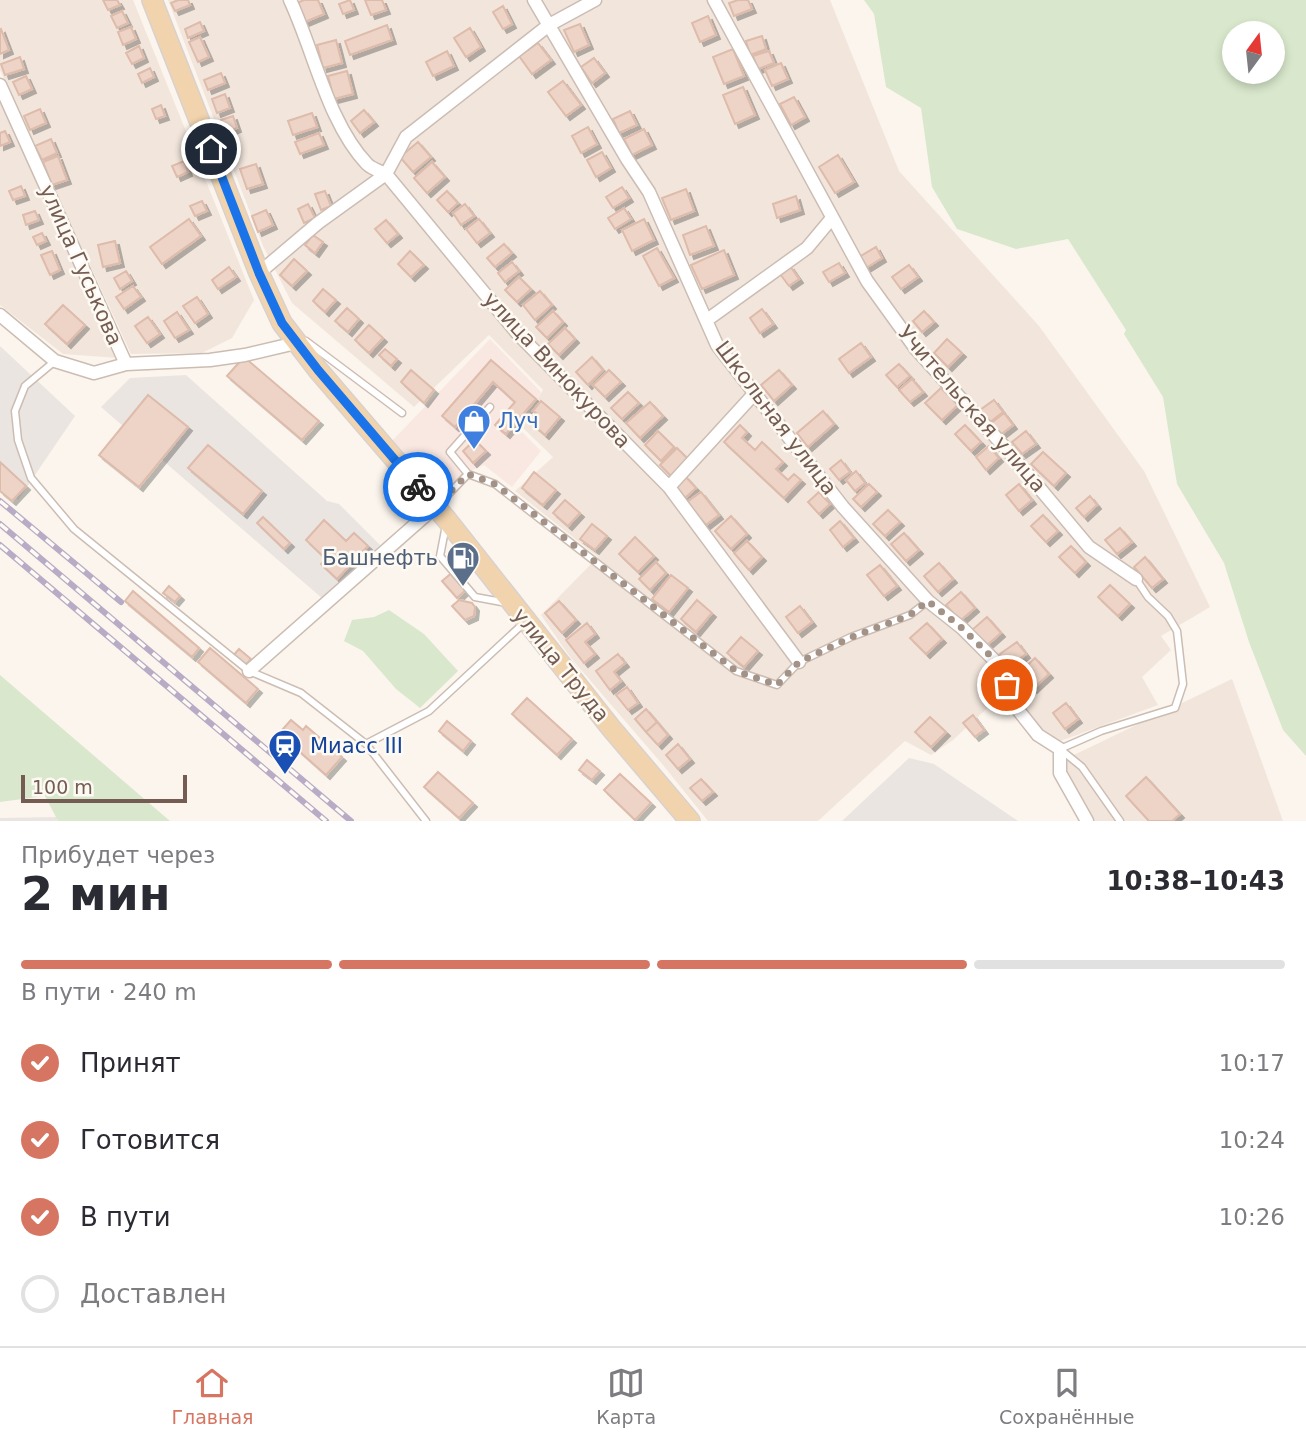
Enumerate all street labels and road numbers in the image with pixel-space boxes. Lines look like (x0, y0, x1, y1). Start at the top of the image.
street label: улица Гуськова (35, 181, 127, 349)
street label: улица Винокурова (478, 287, 636, 453)
street label: Учительская улица (893, 321, 1051, 497)
street label: Школьная улица (710, 336, 842, 500)
street label: улица Труда (508, 603, 614, 727)

